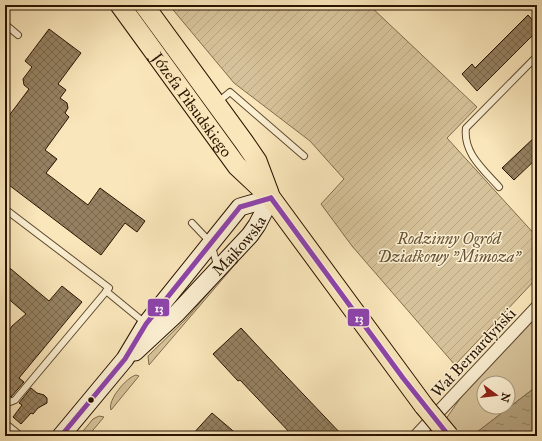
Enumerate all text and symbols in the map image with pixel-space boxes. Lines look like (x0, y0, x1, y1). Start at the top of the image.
street label: Józefa Piłsudskiego (146, 47, 236, 161)
street label: Majkowska (208, 213, 270, 280)
park label: Rodzinny Ogród Działkowy "Mimoza" (377, 229, 522, 266)
line badge: 13 (147, 298, 170, 317)
text: 13 (155, 302, 163, 316)
street label: Wał Bernardyński (427, 303, 520, 401)
line badge: 13 (347, 308, 370, 327)
text: 13 (355, 312, 363, 326)
north arrow (476, 375, 516, 415)
text: N (498, 391, 513, 404)
unlabelled marker (86, 395, 96, 405)

